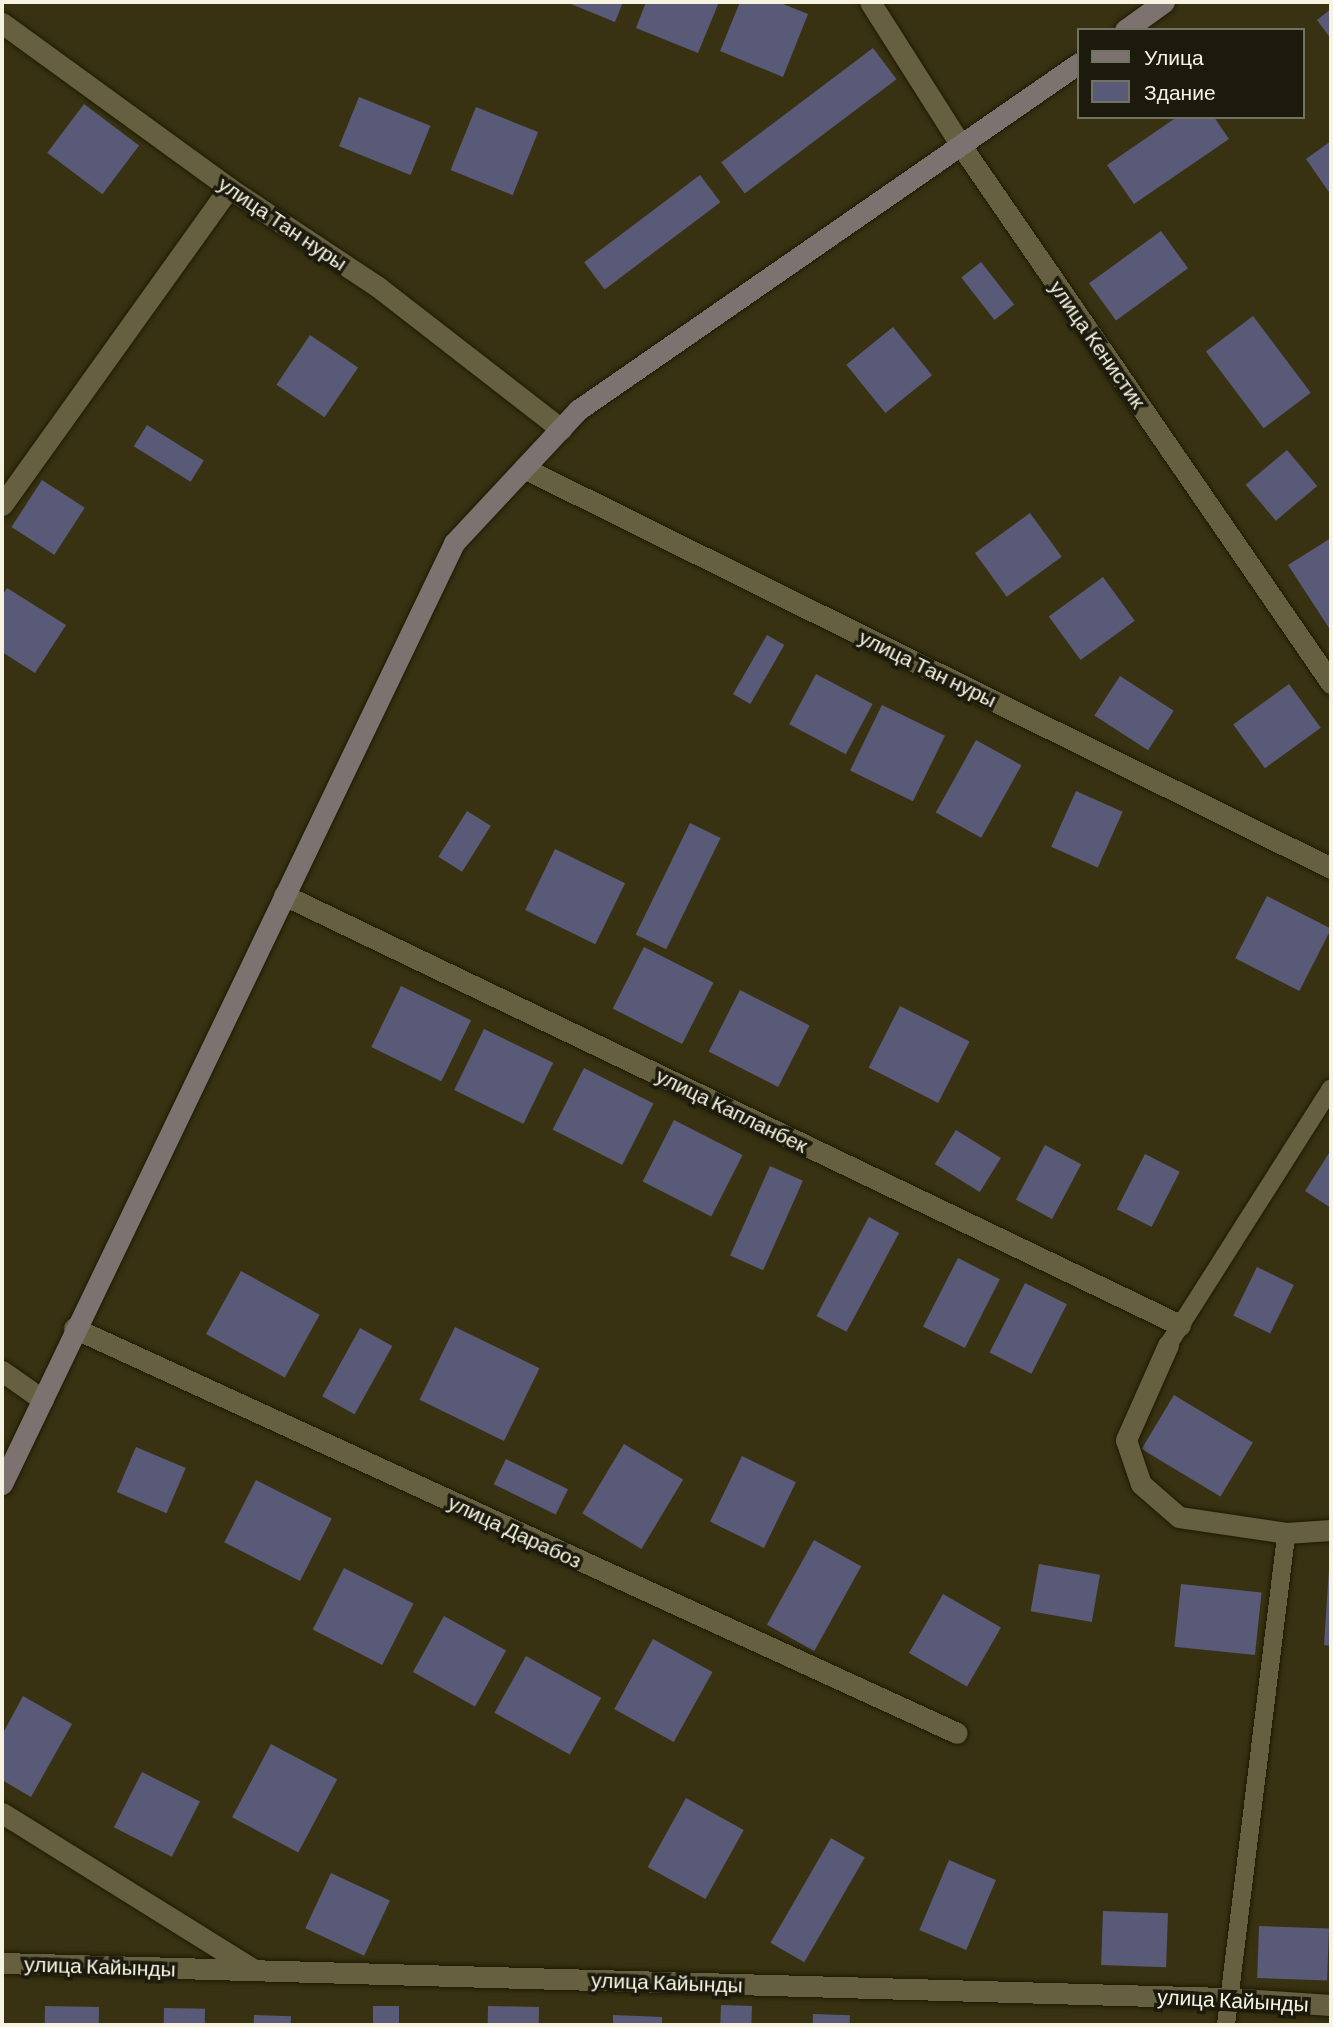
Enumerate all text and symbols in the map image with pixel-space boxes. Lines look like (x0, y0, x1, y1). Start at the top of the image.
legend (1078, 28, 1305, 119)
text: Улица (1144, 44, 1204, 69)
text: Здание (1144, 79, 1216, 104)
street label: улица Тан нуры (214, 171, 352, 275)
street label: улица Кенистик (1045, 275, 1151, 413)
street label: улица Тан нуры (855, 624, 1001, 712)
street label: улица Капланбек (652, 1062, 812, 1158)
street label: улица Дарабоз (444, 1489, 586, 1573)
street label: улица Кайынды (24, 1951, 176, 1981)
street label: улица Кайынды (591, 1967, 743, 1997)
street label: улица Кайынды (1157, 1983, 1309, 2017)

